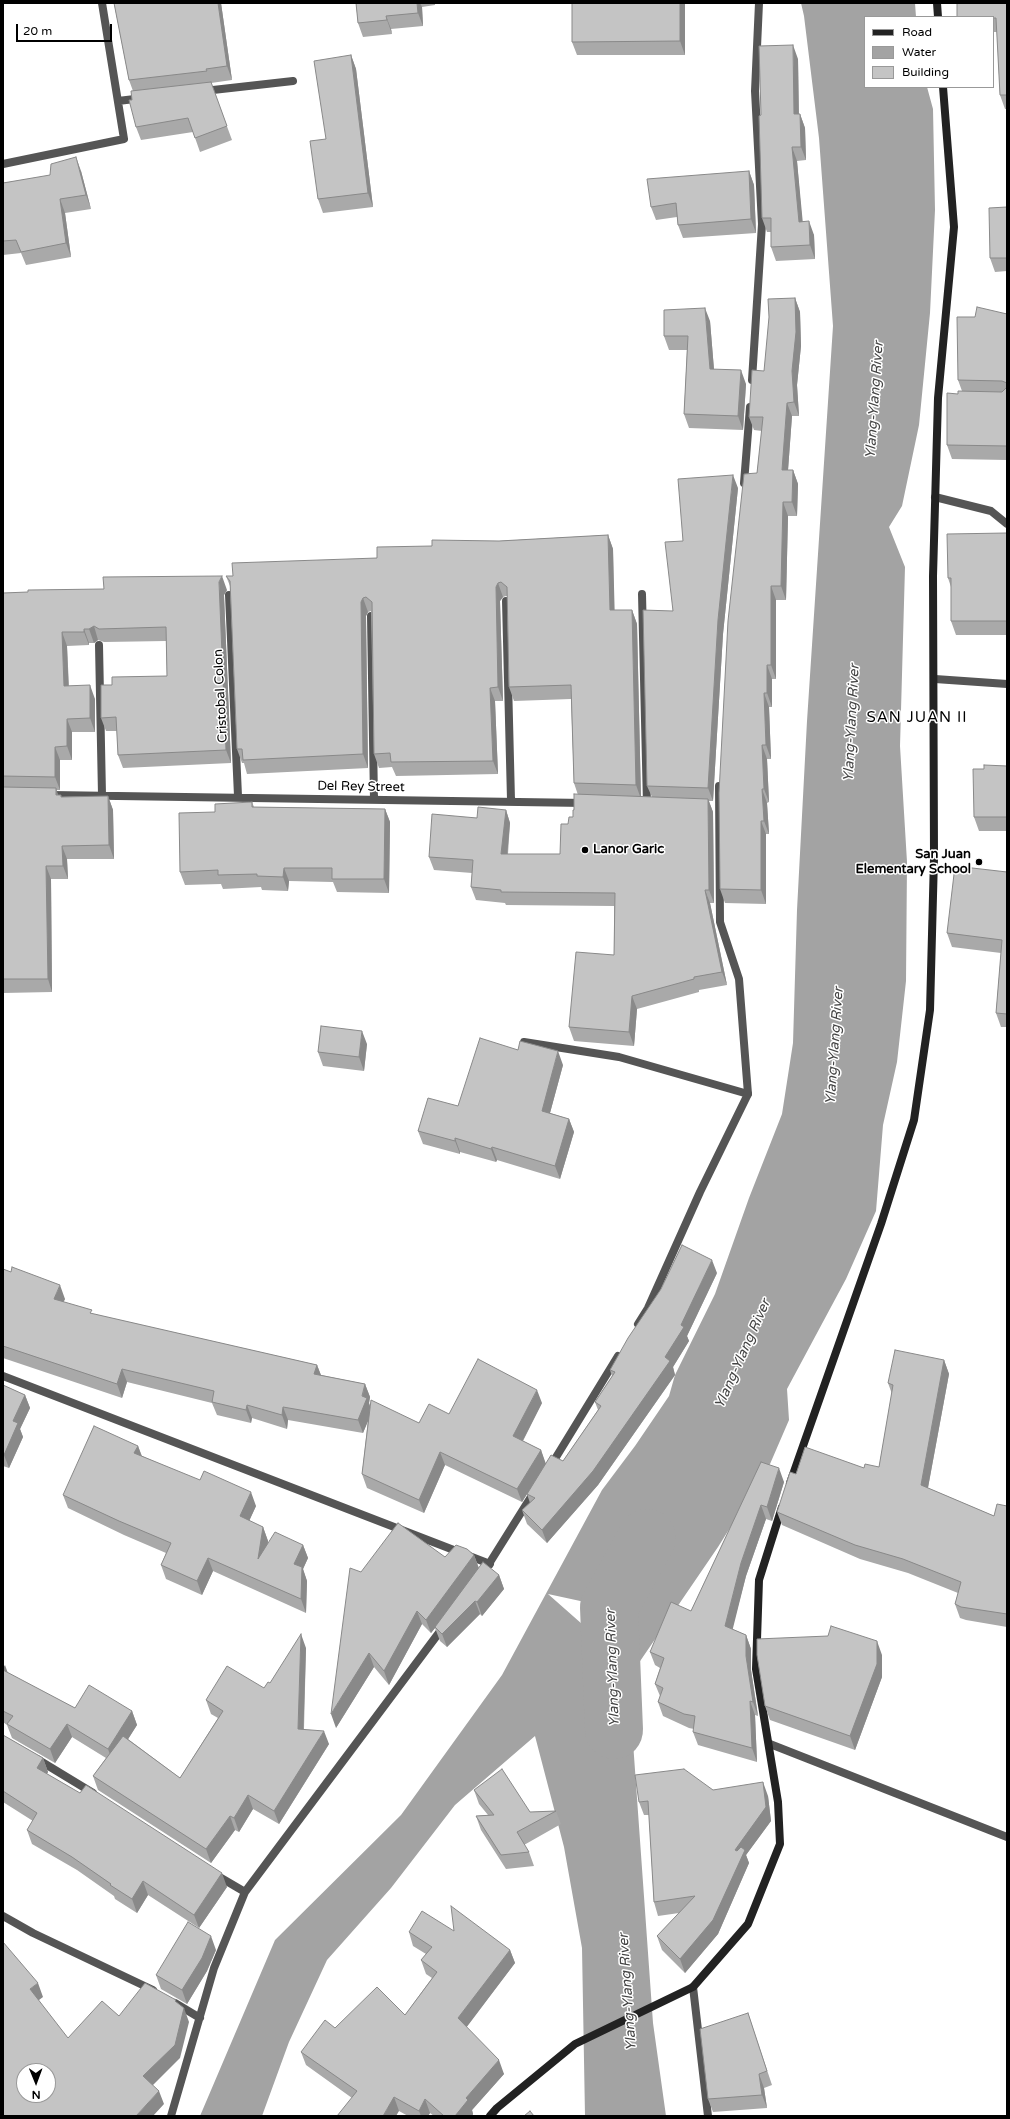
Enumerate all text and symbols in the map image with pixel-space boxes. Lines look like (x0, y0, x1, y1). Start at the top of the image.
scale bar (18, 16, 114, 42)
legend (864, 16, 994, 88)
text: 20 m (23, 24, 52, 38)
text: Road (902, 25, 932, 39)
text: Water (902, 45, 936, 59)
text: Building (902, 65, 949, 79)
water label: Ylang-Ylang River (863, 341, 887, 459)
street label: Cristobal Colon (211, 649, 231, 743)
water label: Ylang-Ylang River (841, 664, 863, 782)
district label: SAN JUAN II (866, 709, 968, 727)
street label: Del Rey Street (317, 778, 405, 796)
place label: Lanor Garic (593, 842, 664, 858)
marker: Lanor Garic (580, 845, 590, 855)
place label: San Juan Elementary School (856, 847, 971, 878)
marker: San Juan Elementary School (974, 857, 984, 867)
water label: Ylang-Ylang River (823, 987, 847, 1105)
water label: Ylang-Ylang River (711, 1297, 775, 1411)
water label: Ylang-Ylang River (603, 1609, 623, 1727)
water label: Ylang-Ylang River (616, 1933, 640, 2051)
north arrow (16, 2063, 56, 2103)
text: N (32, 2088, 41, 2101)

